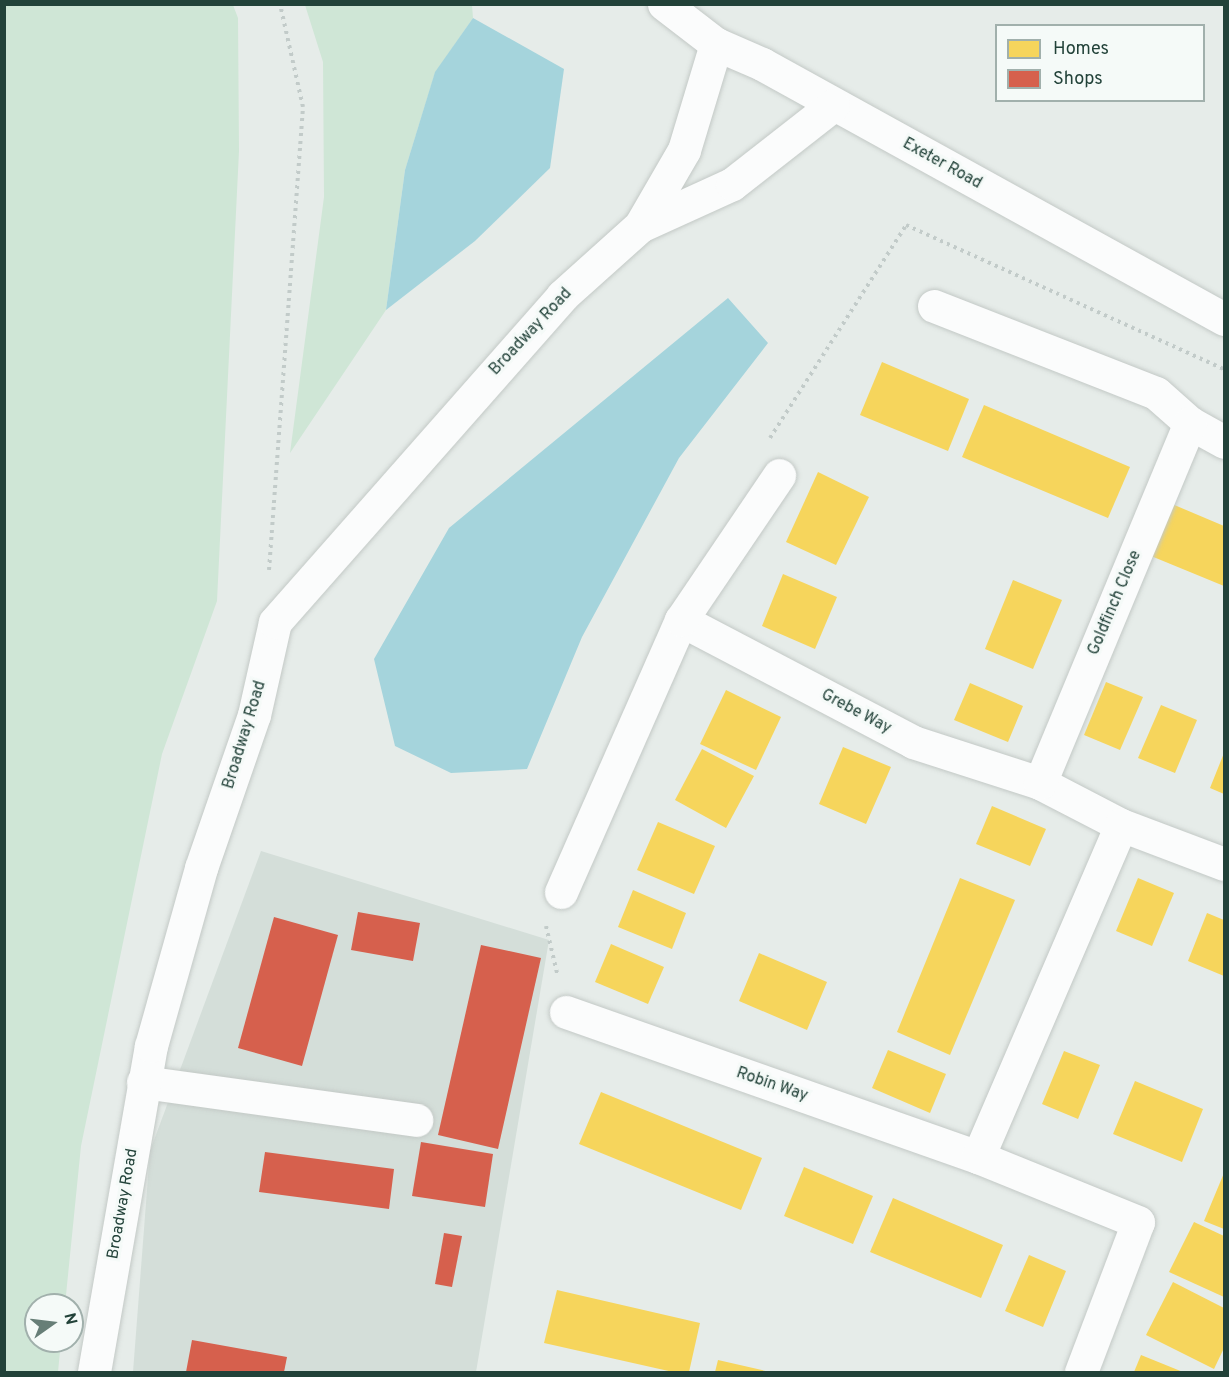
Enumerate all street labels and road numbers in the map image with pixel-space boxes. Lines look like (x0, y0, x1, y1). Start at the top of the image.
street label: Exeter Road (899, 134, 985, 194)
street label: Broadway Road (486, 284, 576, 380)
street label: Goldfinch Close (1084, 548, 1146, 658)
street label: Broadway Road (219, 679, 271, 791)
street label: Grebe Way (818, 685, 894, 739)
street label: Robin Way (733, 1064, 811, 1106)
street label: Broadway Road (104, 1147, 142, 1261)

